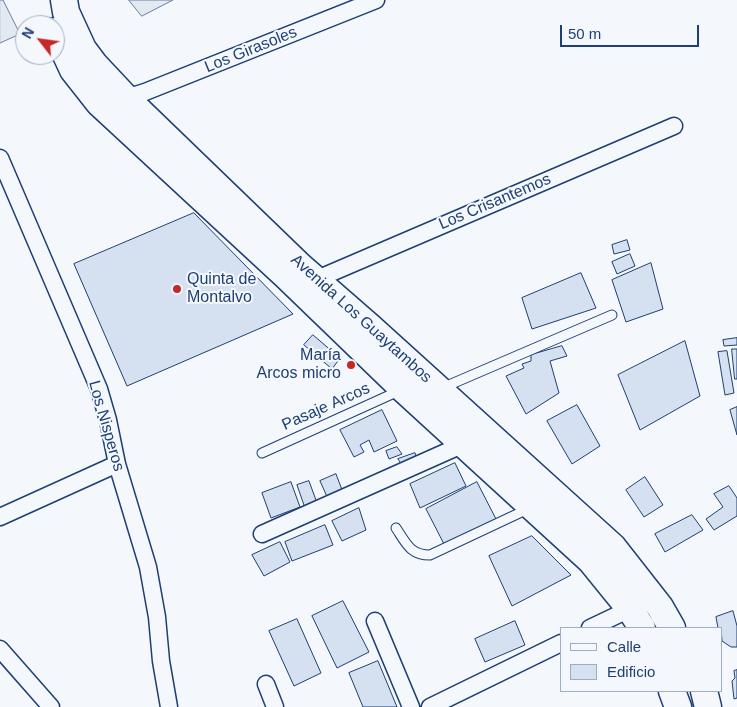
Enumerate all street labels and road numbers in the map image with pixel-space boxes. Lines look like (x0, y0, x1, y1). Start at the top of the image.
street label: Los Girasoles (202, 23, 300, 77)
street label: Los Crisantemos (436, 170, 554, 234)
street label: Avenida Los Guaytambos (287, 251, 435, 387)
street label: Los Nisperos (84, 378, 128, 474)
street label: Pasaje Arcos (279, 379, 373, 435)

